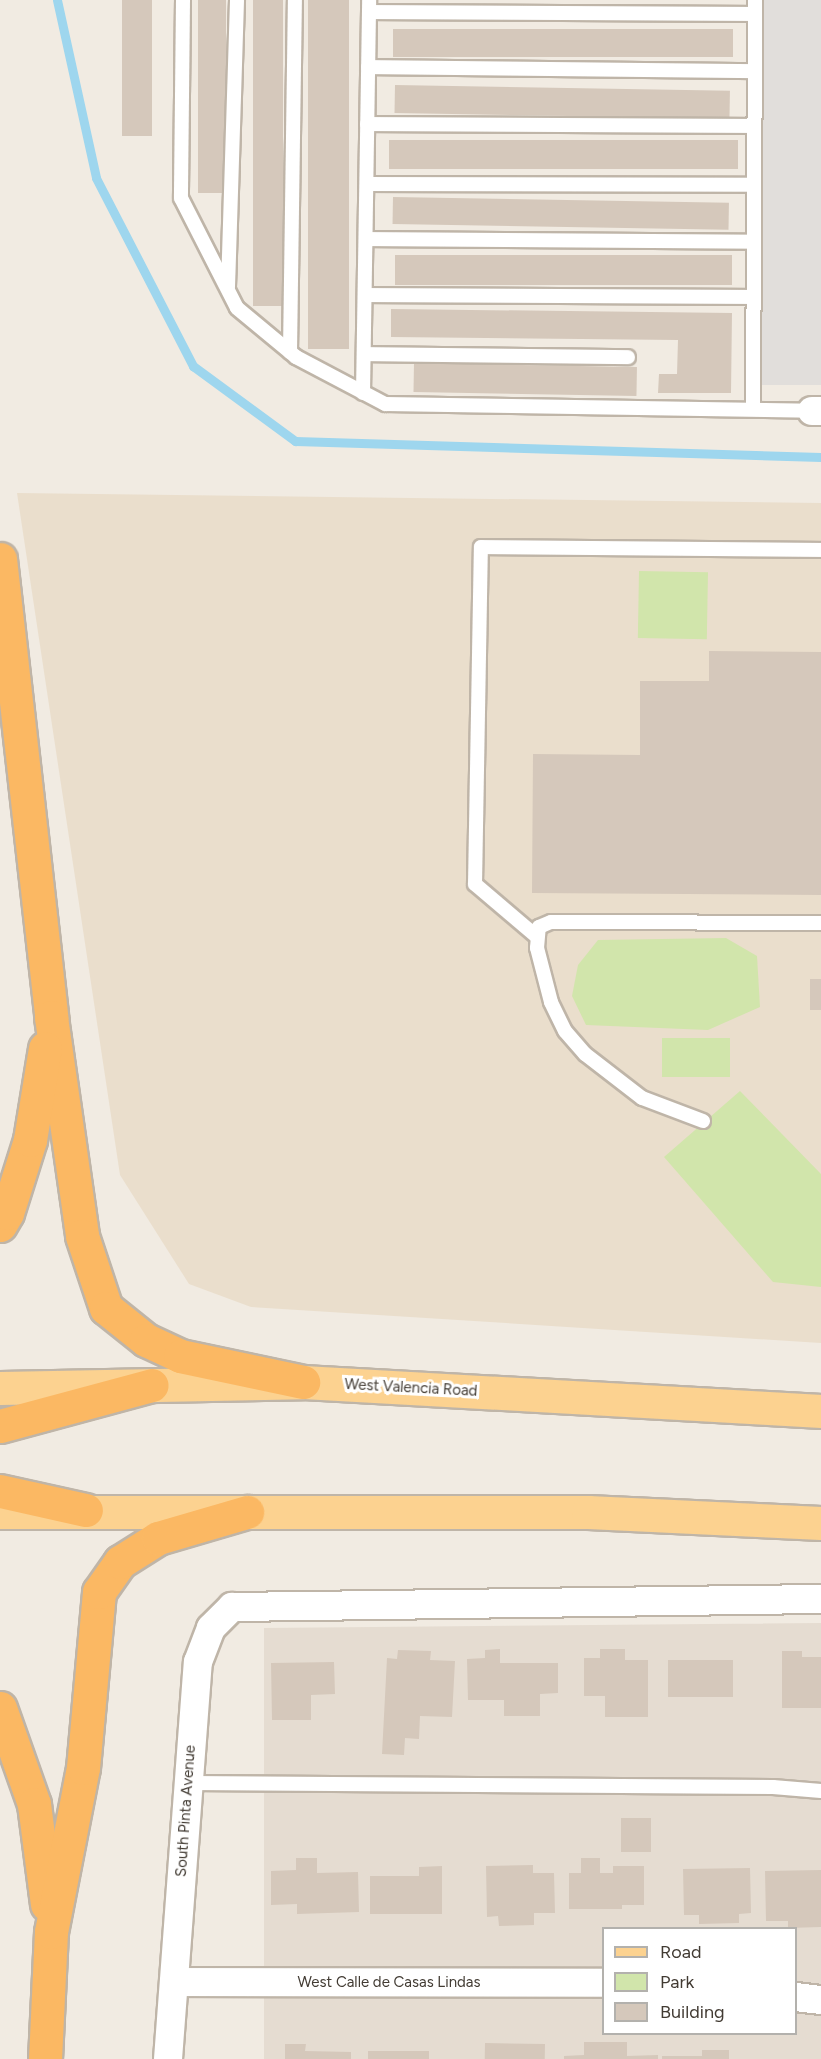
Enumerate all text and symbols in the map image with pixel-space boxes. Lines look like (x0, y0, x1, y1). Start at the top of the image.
street label: West Valencia Road (344, 1376, 478, 1400)
street label: South Pinta Avenue (172, 1744, 200, 1878)
legend (602, 1927, 797, 2035)
text: Road (660, 1941, 701, 1963)
text: Park (660, 1971, 694, 1993)
street label: West Calle de Casas Lindas (298, 1974, 480, 1992)
text: Building (660, 2001, 725, 2023)

